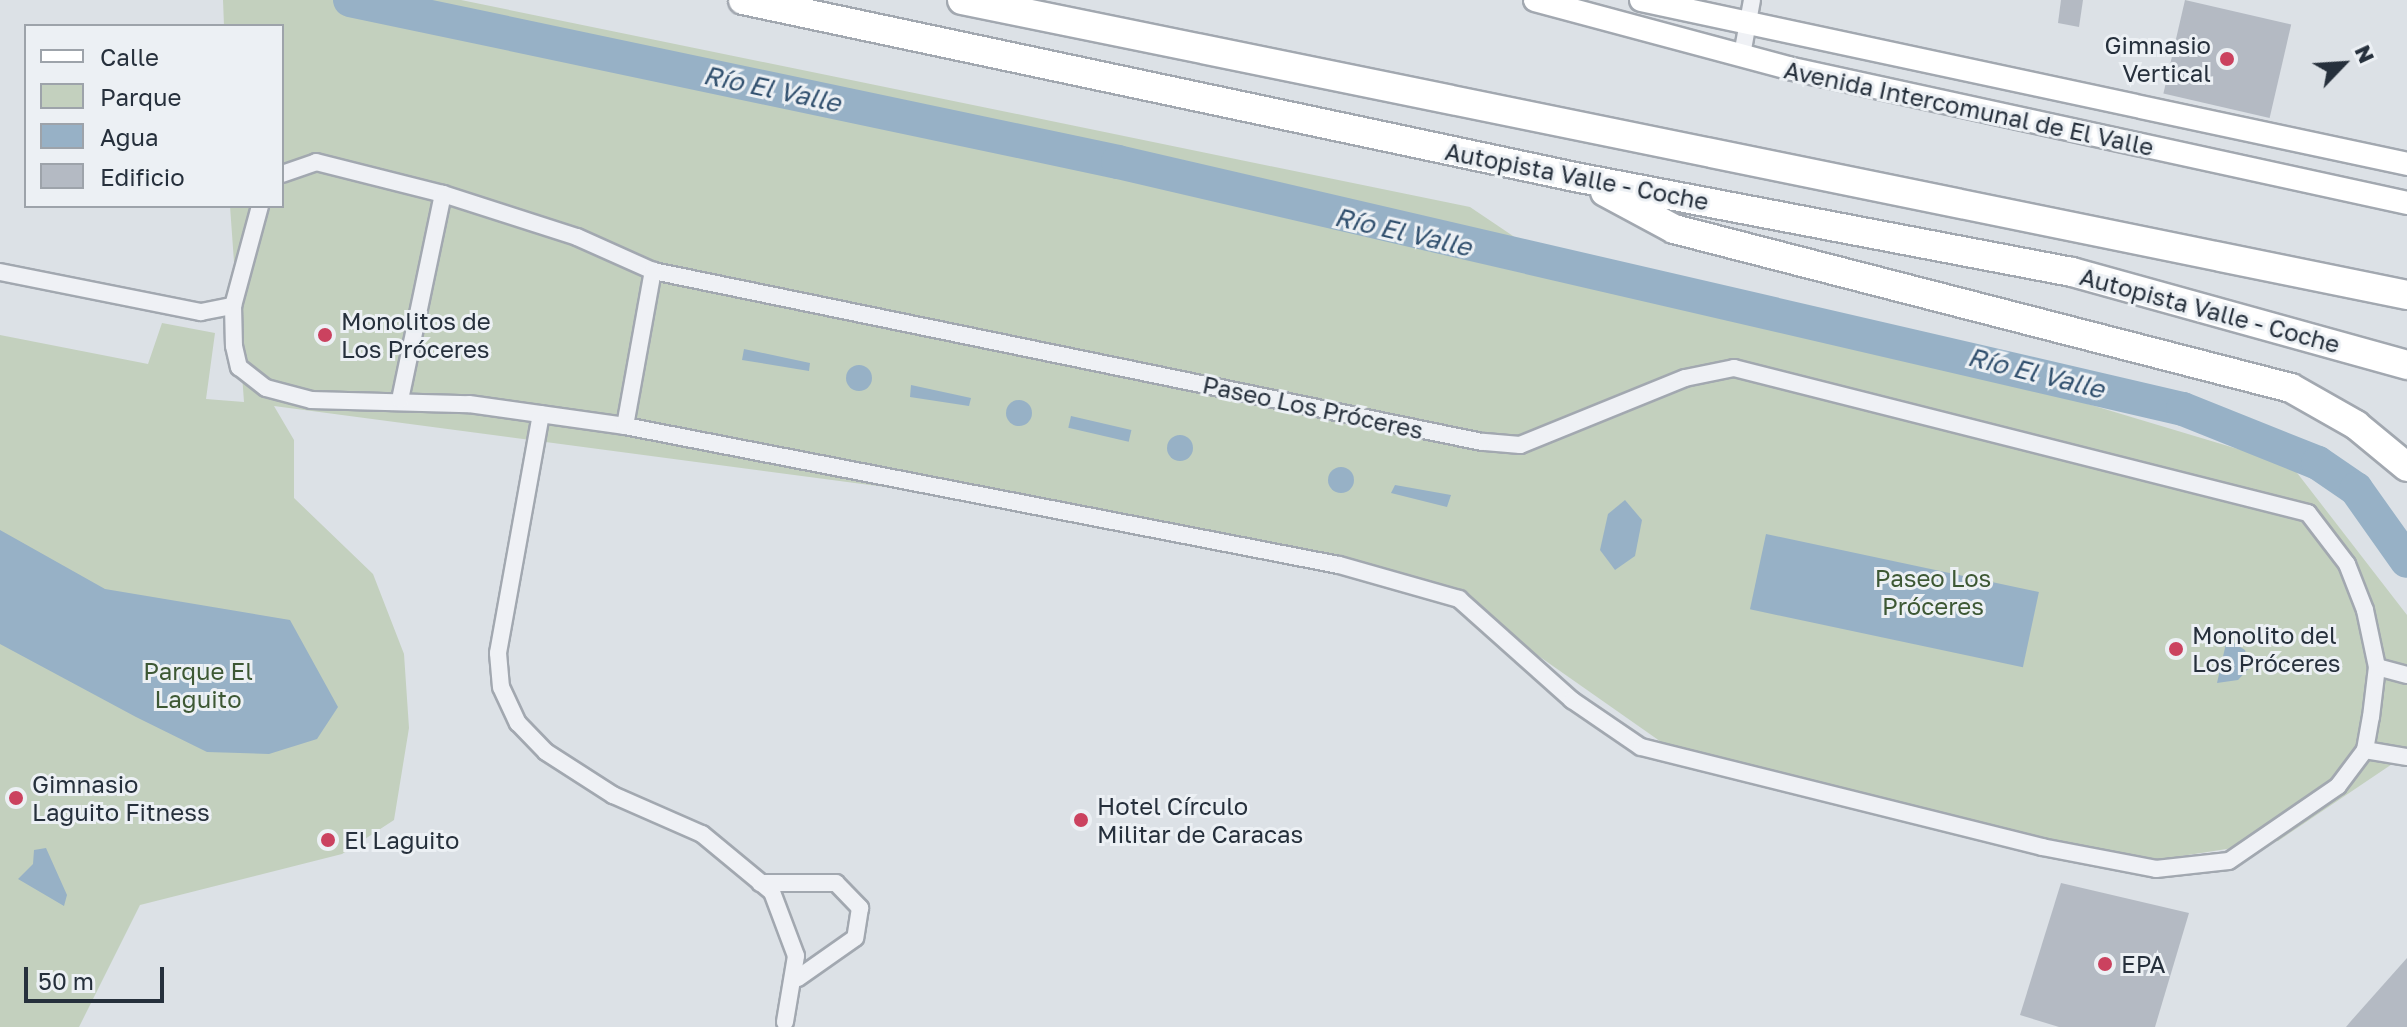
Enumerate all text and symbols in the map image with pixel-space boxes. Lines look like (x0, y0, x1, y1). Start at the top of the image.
legend (24, 24, 284, 208)
north arrow (2303, 24, 2383, 104)
place label: Gimnasio Vertical (2105, 31, 2211, 87)
text: N (2349, 40, 2381, 67)
text: Calle (100, 42, 159, 71)
marker: Gimnasio Vertical (2218, 50, 2236, 68)
street label: Avenida Intercomunal de El Valle (1782, 55, 2156, 161)
water label: Río El Valle (701, 59, 843, 119)
text: Parque (100, 82, 181, 111)
text: Agua (100, 122, 159, 151)
street label: Autopista Valle - Coche (1443, 136, 1711, 216)
text: Edificio (100, 162, 185, 191)
water label: Río El Valle (1332, 201, 1474, 263)
street label: Autopista Valle - Coche (2077, 261, 2343, 359)
place label: Monolitos de Los Próceres (341, 307, 491, 363)
marker: Monolitos de Los Próceres (316, 326, 334, 344)
water label: Río El Valle (1965, 341, 2107, 405)
street label: Paseo Los Próceres (1200, 370, 1426, 444)
park label: Paseo Los Próceres (1875, 564, 1991, 620)
place label: Monolito del Los Próceres (2192, 621, 2341, 677)
marker: Monolito del Los Próceres (2167, 640, 2185, 658)
park label: Parque El Laguito (143, 657, 253, 713)
place label: Gimnasio Laguito Fitness (32, 770, 210, 826)
marker: Gimnasio Laguito Fitness (7, 789, 25, 807)
place label: Hotel Círculo Militar de Caracas (1097, 792, 1303, 848)
marker: Hotel Círculo Militar de Caracas (1072, 811, 1090, 829)
place label: El Laguito (344, 826, 460, 854)
marker: El Laguito (319, 831, 337, 849)
place label: EPA (2121, 950, 2166, 978)
scale bar (28, 951, 168, 1001)
marker: EPA (2096, 955, 2114, 973)
text: 50 m (38, 966, 94, 995)

